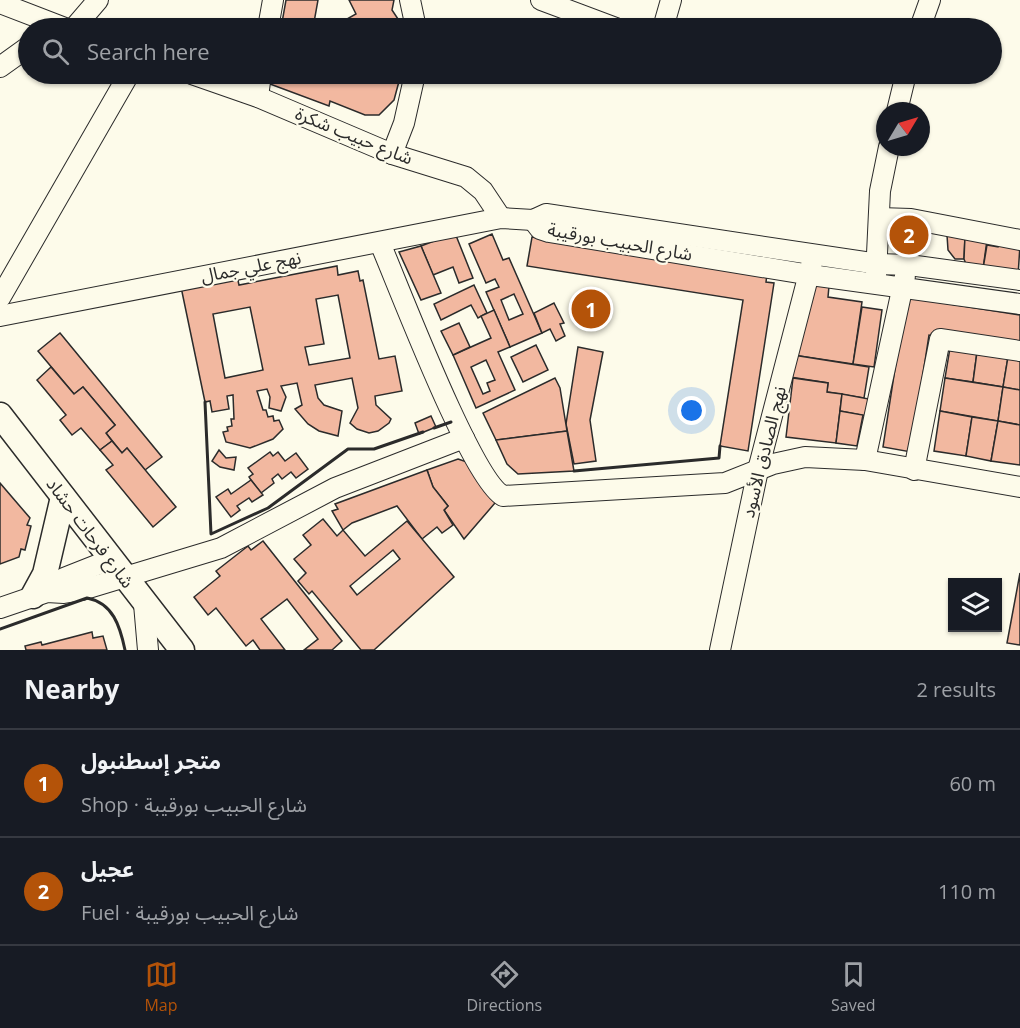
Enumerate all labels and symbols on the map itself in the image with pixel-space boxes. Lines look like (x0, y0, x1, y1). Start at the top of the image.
street label: شارع حبيب شكرة (291, 101, 417, 172)
north arrow (876, 102, 930, 156)
pin: 2 (890, 212, 928, 258)
street label: شارع الحبيب بورقيبة (545, 216, 694, 269)
street label: نهج علي جمال (199, 245, 303, 290)
pin: 1 (572, 286, 610, 332)
street label: نهج الصادق الأسود (735, 383, 793, 521)
your location (677, 396, 706, 425)
street label: شارع فرحات حشاد (39, 472, 140, 594)

